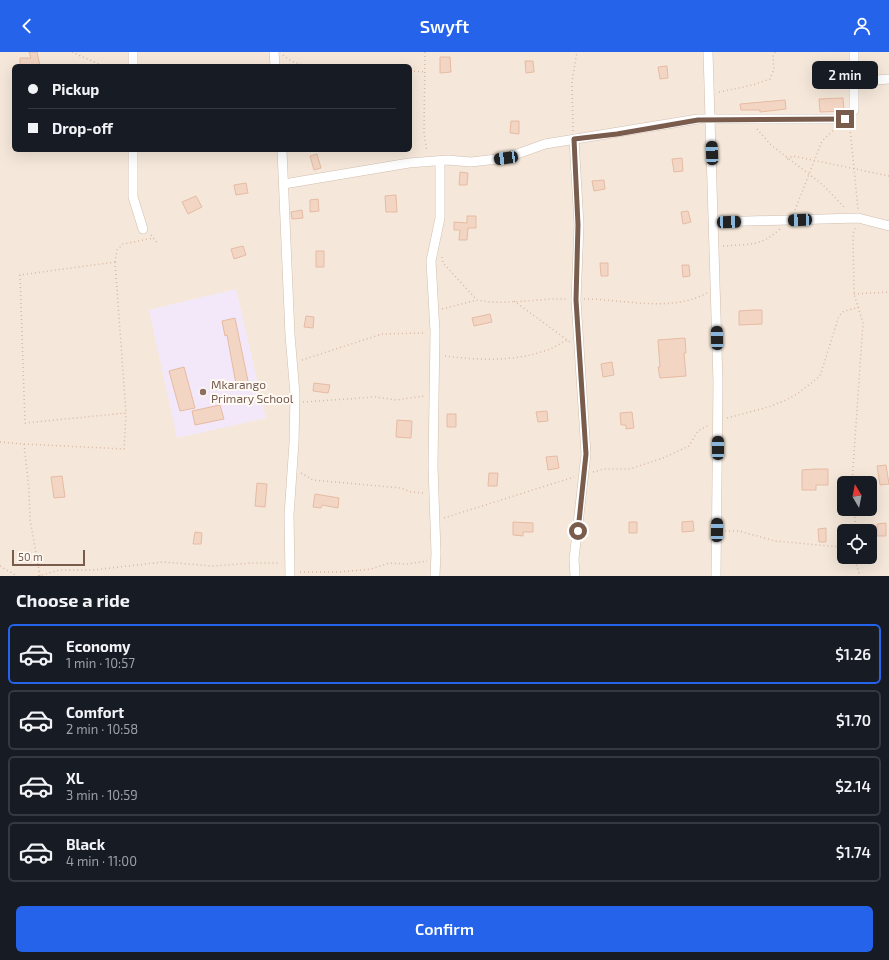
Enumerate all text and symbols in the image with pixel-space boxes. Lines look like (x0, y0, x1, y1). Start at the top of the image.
icon: back (16, 15, 38, 37)
text: Swyft (420, 15, 469, 37)
icon: person (851, 15, 873, 37)
callout: 2 min (812, 61, 878, 89)
text: 2 min (829, 67, 861, 83)
text: Pickup (52, 80, 99, 98)
route end (836, 110, 854, 128)
text: Drop-off (52, 119, 113, 137)
car (706, 141, 718, 165)
car (493, 150, 519, 166)
car (788, 214, 812, 226)
car (717, 216, 741, 228)
car (711, 326, 723, 350)
place label: Mkarango Primary School (211, 377, 294, 405)
marker: Mkarango Primary School (198, 387, 208, 397)
car (712, 436, 724, 460)
north arrow (837, 476, 877, 516)
map controls (837, 476, 877, 564)
car (711, 518, 723, 542)
route start (569, 522, 587, 540)
button: locate (837, 524, 877, 564)
scale bar (12, 548, 85, 567)
text: 50 m (18, 550, 43, 563)
text: Choose a ride (16, 589, 130, 611)
icon: car (18, 636, 54, 672)
text: Economy (66, 637, 131, 655)
text: $1.26 (835, 645, 871, 663)
text: 1 min · 10:57 (66, 655, 135, 671)
icon: car (18, 702, 54, 738)
text: Comfort (66, 703, 124, 721)
text: $1.70 (836, 711, 871, 729)
text: 2 min · 10:58 (66, 721, 138, 737)
icon: car (18, 768, 54, 804)
text: XL (66, 769, 84, 787)
text: $2.14 (835, 777, 871, 795)
text: 3 min · 10:59 (66, 787, 138, 803)
icon: car (18, 834, 54, 870)
text: Black (66, 835, 105, 853)
text: $1.74 (836, 843, 871, 861)
text: 4 min · 11:00 (66, 853, 137, 869)
button: Confirm (16, 906, 873, 952)

